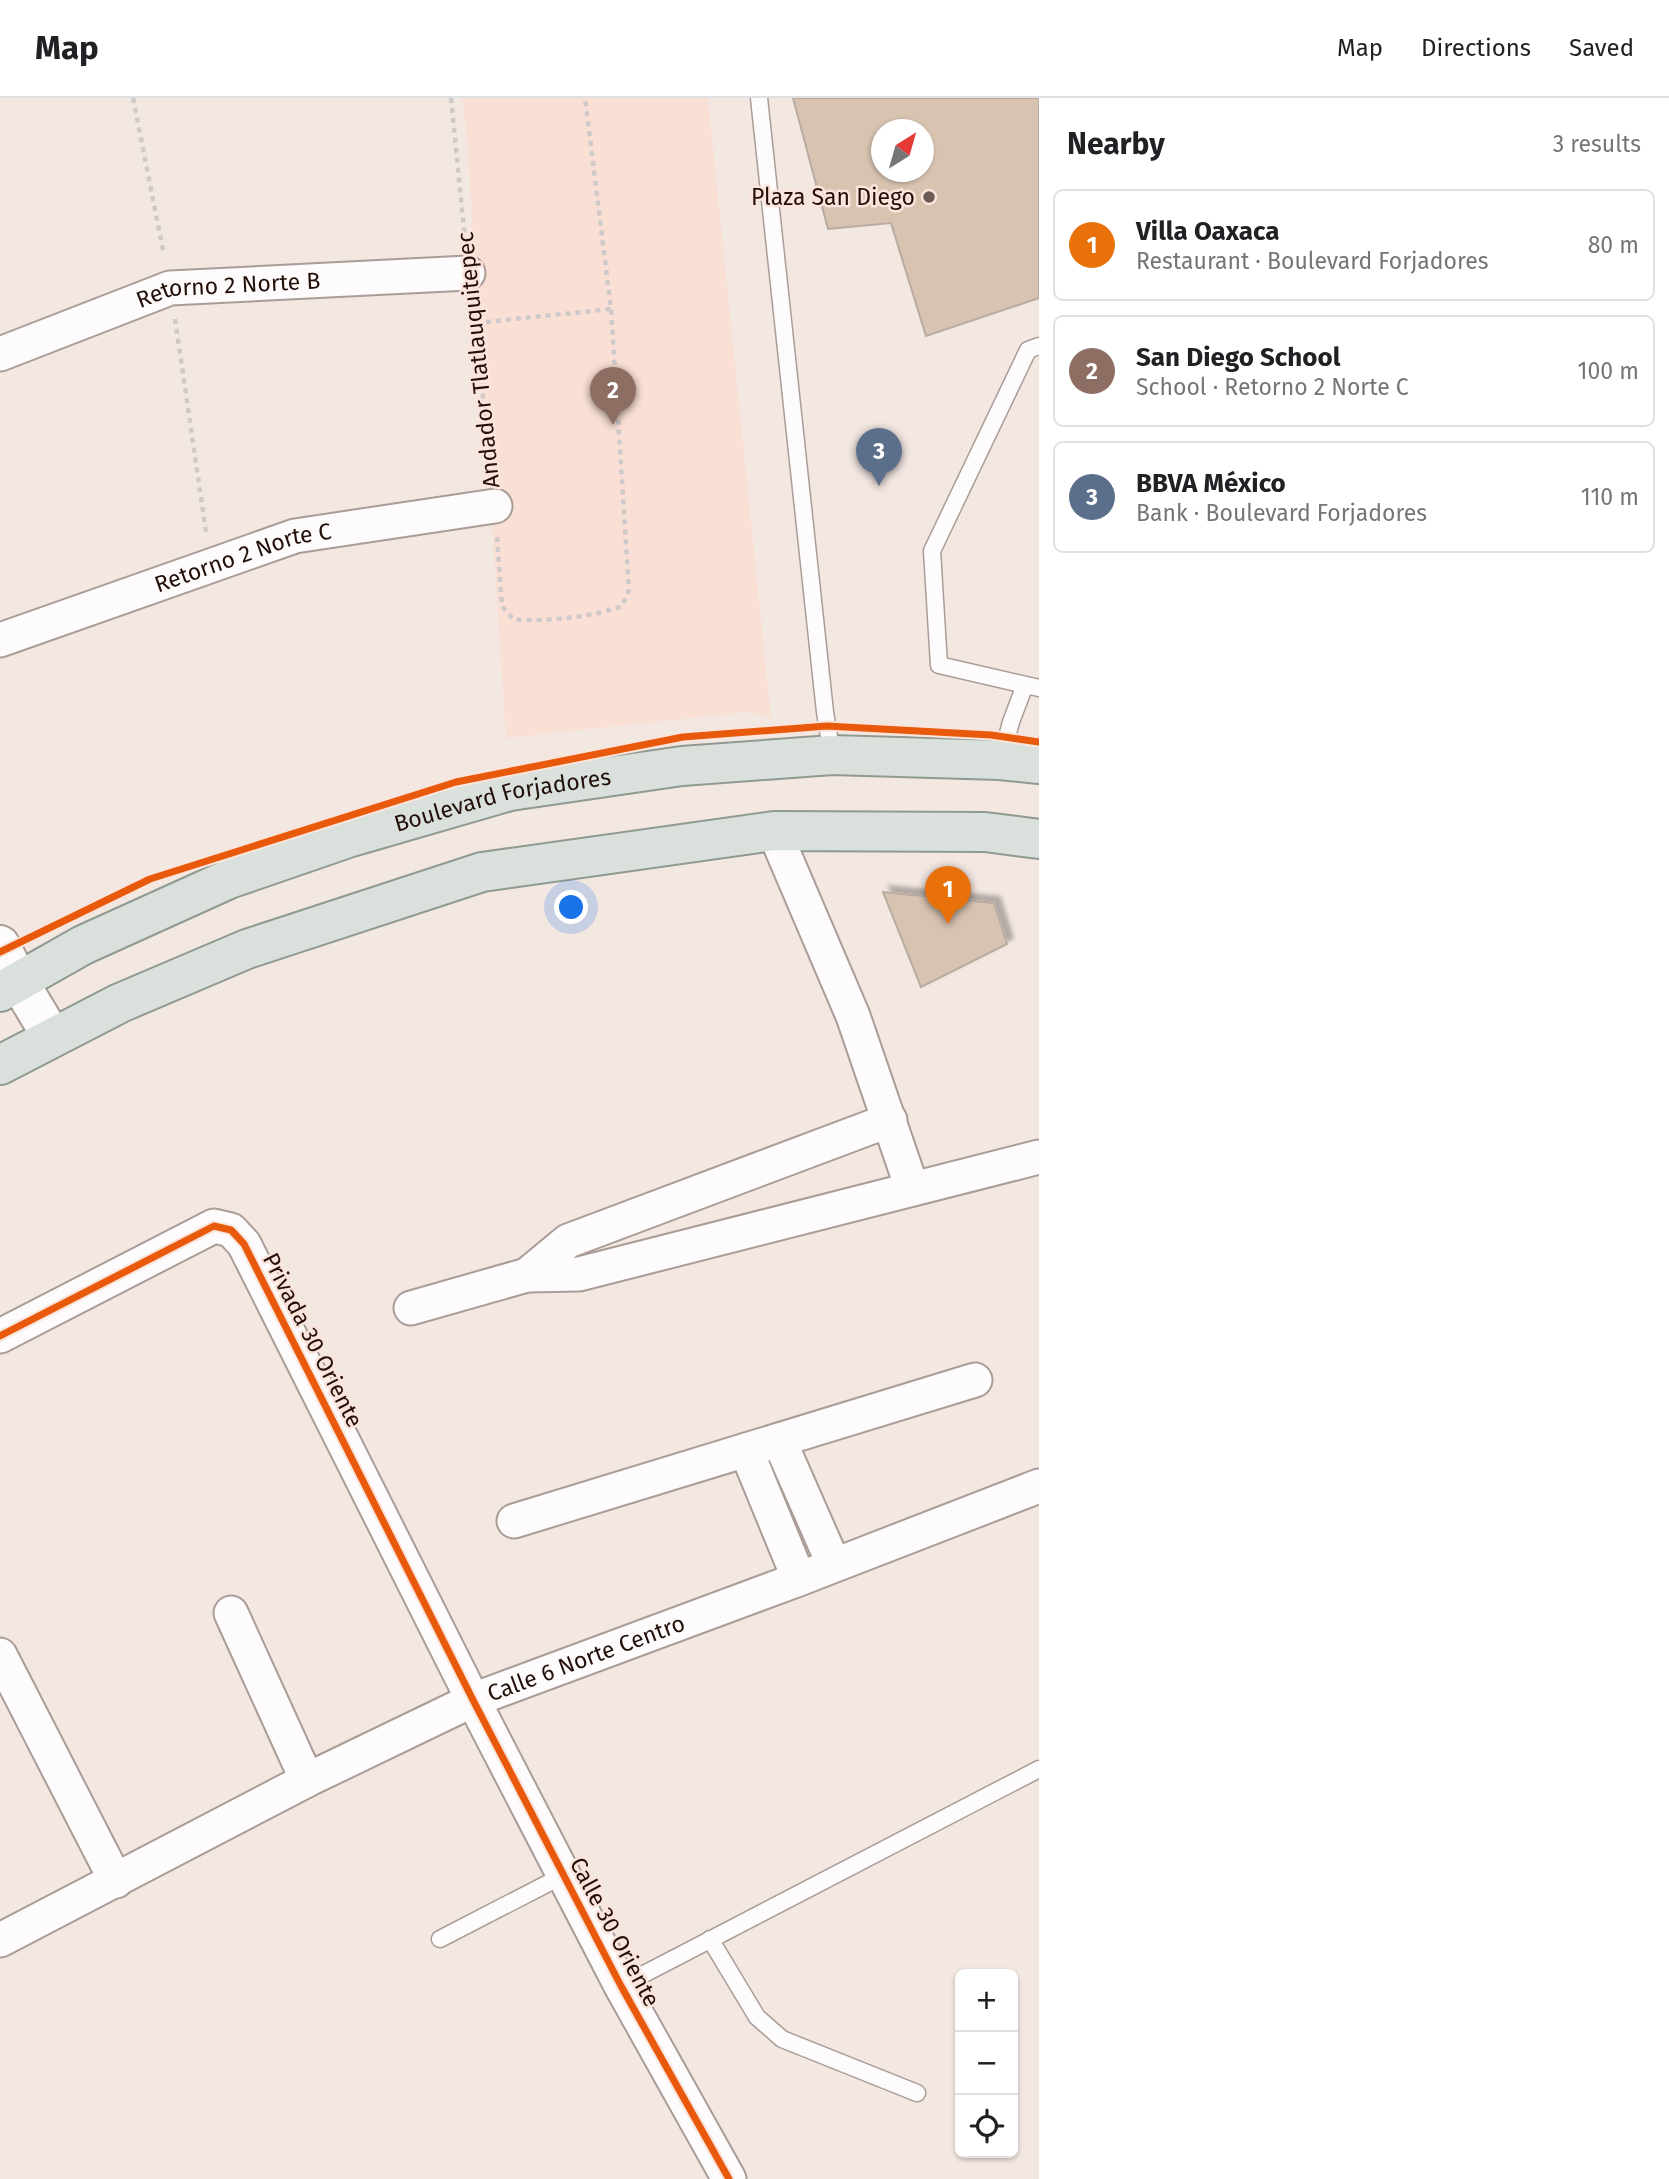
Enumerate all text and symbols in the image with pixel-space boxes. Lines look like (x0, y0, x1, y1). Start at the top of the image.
text: Map (35, 28, 99, 68)
text: Map (1337, 34, 1383, 62)
text: Directions (1421, 34, 1531, 62)
text: Saved (1569, 34, 1634, 62)
north arrow (871, 119, 934, 182)
text: Nearby (1067, 126, 1165, 162)
text: 3 results (1553, 130, 1641, 158)
place label: Plaza San Diego (751, 183, 915, 211)
marker: Plaza San Diego (921, 189, 937, 205)
text: Villa Oaxaca (1136, 216, 1279, 247)
street label: Andador Tlatlauquitepec (451, 230, 505, 490)
text: 1 (1087, 231, 1097, 259)
text: 80 m (1588, 231, 1639, 259)
text: Restaurant · Boulevard Forjadores (1136, 247, 1489, 275)
street label: Retorno 2 Norte B (132, 266, 321, 314)
text: San Diego School (1136, 342, 1340, 373)
text: 2 (1086, 357, 1098, 385)
text: 100 m (1578, 357, 1639, 385)
pin: 2 (590, 367, 636, 425)
text: School · Retorno 2 Norte C (1136, 373, 1409, 401)
pin: 3 (856, 428, 902, 486)
text: BBVA México (1136, 468, 1286, 499)
text: 3 (1086, 483, 1098, 511)
text: 110 m (1581, 483, 1639, 511)
text: Bank · Boulevard Forjadores (1136, 499, 1427, 527)
street label: Retorno 2 Norte C (151, 517, 333, 598)
street label: Boulevard Forjadores (391, 763, 613, 838)
pin: 1 (925, 866, 971, 924)
your location (554, 890, 588, 924)
street label: Privada 30 Oriente (257, 1248, 369, 1432)
street label: Calle 6 Norte Centro (483, 1609, 689, 1707)
street label: Calle 30 Oriente (564, 1853, 666, 2011)
map controls (955, 1969, 1018, 2158)
button: + (955, 1969, 1018, 2032)
button: − (955, 2032, 1018, 2095)
button: locate (955, 2095, 1018, 2158)

